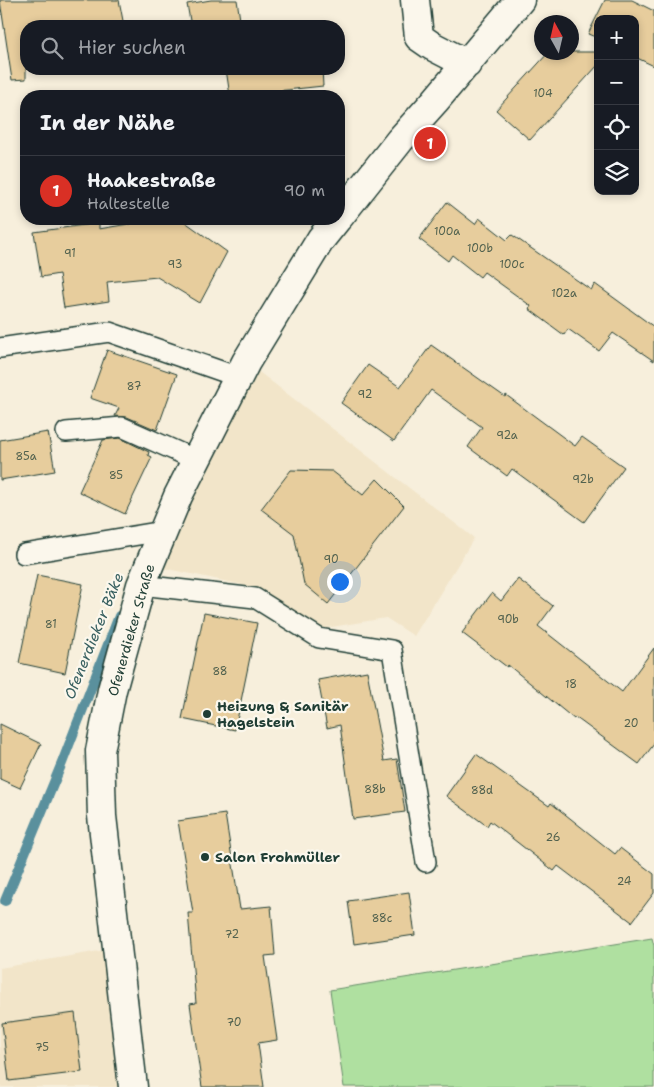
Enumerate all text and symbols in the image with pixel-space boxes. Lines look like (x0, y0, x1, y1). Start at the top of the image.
north arrow (534, 15, 579, 60)
map controls (594, 15, 639, 195)
button: + (594, 15, 639, 60)
search box (20, 20, 345, 75)
icon: search (38, 34, 66, 62)
text: Hier suchen (78, 35, 186, 60)
button: − (594, 60, 639, 105)
house number: 104 (533, 86, 553, 101)
button: locate (594, 105, 639, 150)
text: In der Nähe (40, 109, 175, 137)
pin: 1 (414, 124, 446, 162)
button: layers (594, 150, 639, 195)
text: Haakestraße (87, 168, 216, 193)
text: 1 (52, 180, 60, 201)
text: 90 m (284, 180, 325, 201)
text: Haltestelle (87, 193, 170, 214)
house number: 100a (434, 224, 460, 239)
house number: 100b (467, 241, 493, 256)
house number: 91 (64, 246, 76, 261)
house number: 93 (168, 257, 182, 272)
house number: 100c (499, 257, 525, 272)
house number: 102a (551, 286, 577, 301)
house number: 87 (127, 379, 142, 394)
house number: 92 (358, 387, 372, 402)
house number: 92a (496, 428, 518, 443)
house number: 85a (15, 449, 37, 464)
house number: 85 (109, 468, 123, 483)
house number: 92b (572, 472, 594, 487)
house number: 90 (323, 552, 339, 567)
street label: Ofenerdieker Straße (103, 562, 159, 698)
your location (327, 569, 353, 595)
water label: Ofenerdieker Bäke (60, 570, 128, 702)
house number: 90b (497, 612, 519, 627)
house number: 81 (45, 617, 57, 632)
house number: 88 (212, 664, 228, 679)
house number: 18 (565, 677, 577, 692)
place label: Heizung & Sanitär Hagelstein (217, 697, 349, 731)
marker: Heizung & Sanitär Hagelstein (201, 708, 213, 720)
house number: 20 (623, 716, 639, 731)
house number: 88b (364, 782, 386, 797)
house number: 88d (471, 783, 493, 798)
house number: 26 (546, 830, 560, 845)
place label: Salon Frohmüller (215, 848, 341, 866)
marker: Salon Frohmüller (199, 851, 211, 863)
house number: 24 (617, 874, 632, 889)
house number: 88c (372, 911, 393, 926)
house number: 72 (225, 927, 239, 942)
house number: 70 (226, 1015, 242, 1030)
house number: 75 (35, 1040, 49, 1055)

